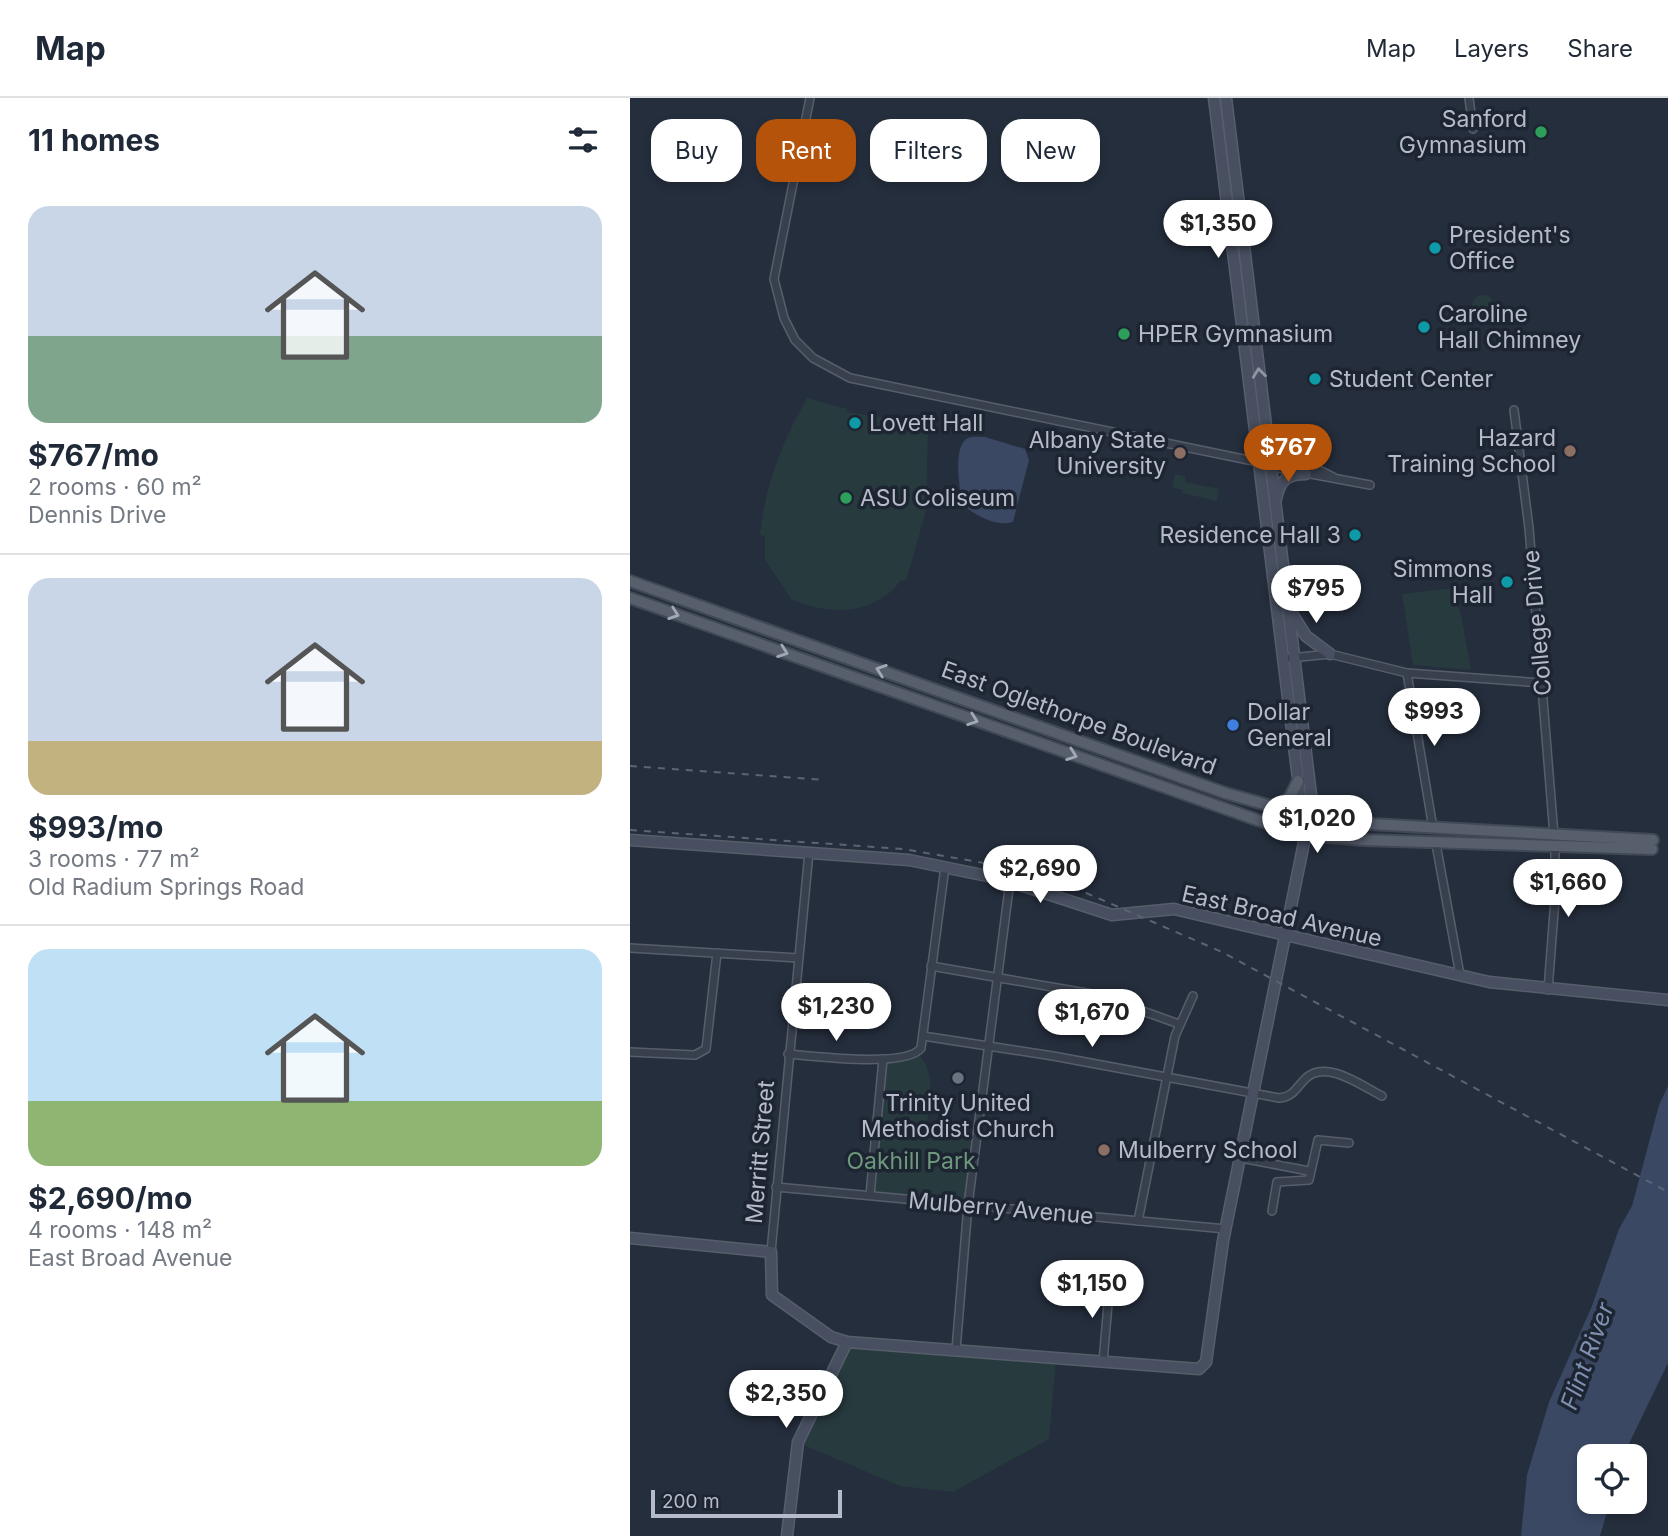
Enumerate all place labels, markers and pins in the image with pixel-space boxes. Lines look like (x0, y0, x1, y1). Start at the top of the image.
place label: Sanford Gymnasium (1399, 105, 1527, 159)
marker: Sanford Gymnasium (1533, 124, 1549, 140)
pin: $1,350 (1161, 200, 1275, 260)
place label: President's Office (1449, 221, 1571, 275)
marker: President's Office (1427, 240, 1443, 256)
place label: Caroline Hall Chimney (1438, 300, 1581, 354)
marker: Caroline Hall Chimney (1416, 319, 1432, 335)
place label: HPER Gymnasium (1138, 320, 1333, 348)
marker: HPER Gymnasium (1116, 326, 1132, 342)
place label: Student Center (1329, 365, 1493, 393)
marker: Student Center (1307, 371, 1323, 387)
place label: Lovett Hall (869, 409, 983, 437)
marker: Lovett Hall (847, 415, 863, 431)
pin: $767 (1247, 424, 1329, 484)
place label: Hazard Training School (1387, 424, 1556, 478)
place label: Albany State University (1029, 426, 1166, 480)
marker: Hazard Training School (1562, 443, 1578, 459)
marker: Albany State University (1172, 445, 1188, 461)
place label: ASU Coliseum (860, 484, 1015, 512)
marker: ASU Coliseum (838, 490, 854, 506)
place label: Residence Hall 3 (1159, 521, 1341, 549)
marker: Residence Hall 3 (1347, 527, 1363, 543)
place label: Simmons Hall (1393, 555, 1493, 609)
pin: $795 (1275, 566, 1357, 625)
marker: Simmons Hall (1499, 574, 1515, 590)
pin: $993 (1393, 688, 1475, 748)
place label: Dollar General (1247, 698, 1332, 752)
marker: Dollar General (1225, 717, 1241, 733)
pin: $1,020 (1260, 796, 1374, 855)
pin: $2,690 (983, 846, 1097, 905)
pin: $1,660 (1511, 860, 1625, 919)
pin: $1,230 (779, 984, 893, 1043)
pin: $1,670 (1035, 990, 1149, 1049)
marker: Trinity United Methodist Church (950, 1070, 966, 1086)
place label: Trinity United Methodist Church (861, 1089, 1055, 1143)
place label: Mulberry School (1118, 1136, 1298, 1164)
marker: Mulberry School (1096, 1142, 1112, 1158)
pin: $1,150 (1035, 1260, 1149, 1320)
pin: $2,350 (729, 1370, 843, 1430)

